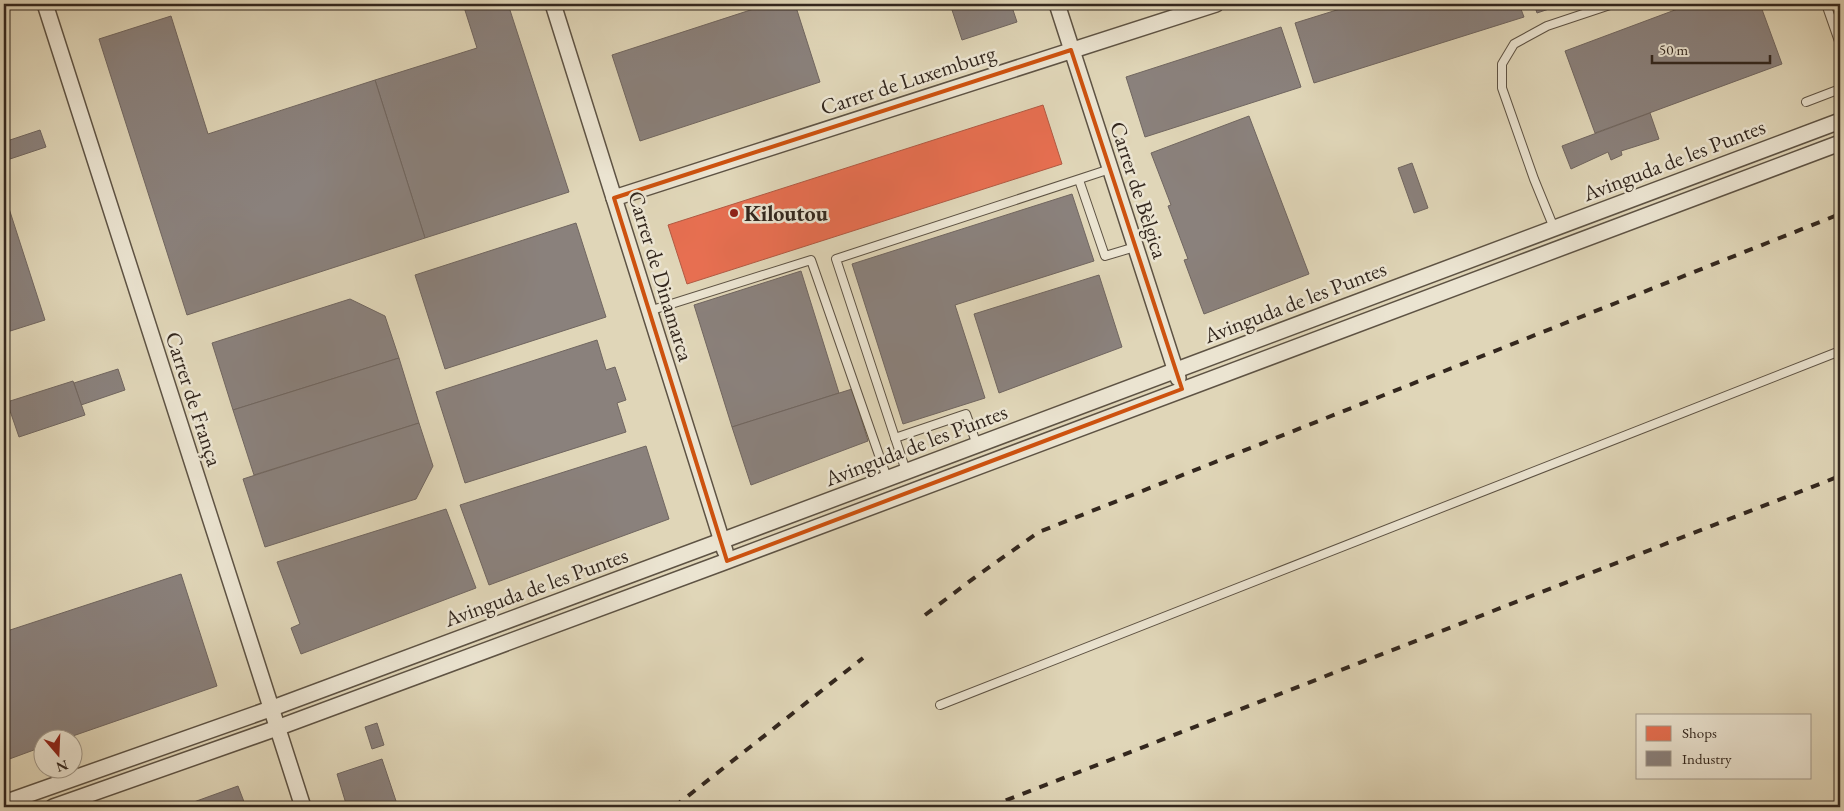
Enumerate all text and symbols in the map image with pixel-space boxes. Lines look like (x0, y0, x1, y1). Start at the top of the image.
scale bar (1652, 32, 1769, 64)
street label: Carrer de Luxemburg (817, 38, 1000, 122)
text: 50 m (1659, 40, 1688, 59)
street label: Avinguda de les Puntes (1578, 112, 1769, 209)
street label: Carrer de Bèlgica (1103, 118, 1175, 263)
street label: Carrer de Dinamarca (621, 187, 701, 365)
place label: Kiloutou (744, 199, 828, 228)
marker: Kiloutou (728, 207, 740, 219)
street label: Avinguda de les Puntes (1199, 254, 1390, 351)
street label: Carrer de França (159, 328, 229, 470)
street label: Avinguda de les Puntes (820, 397, 1011, 494)
street label: Avinguda de les Puntes (439, 540, 632, 634)
legend (1636, 714, 1812, 778)
text: Shops (1682, 723, 1717, 742)
north arrow (32, 728, 82, 778)
text: Industry (1682, 749, 1732, 768)
text: N (53, 756, 71, 777)

